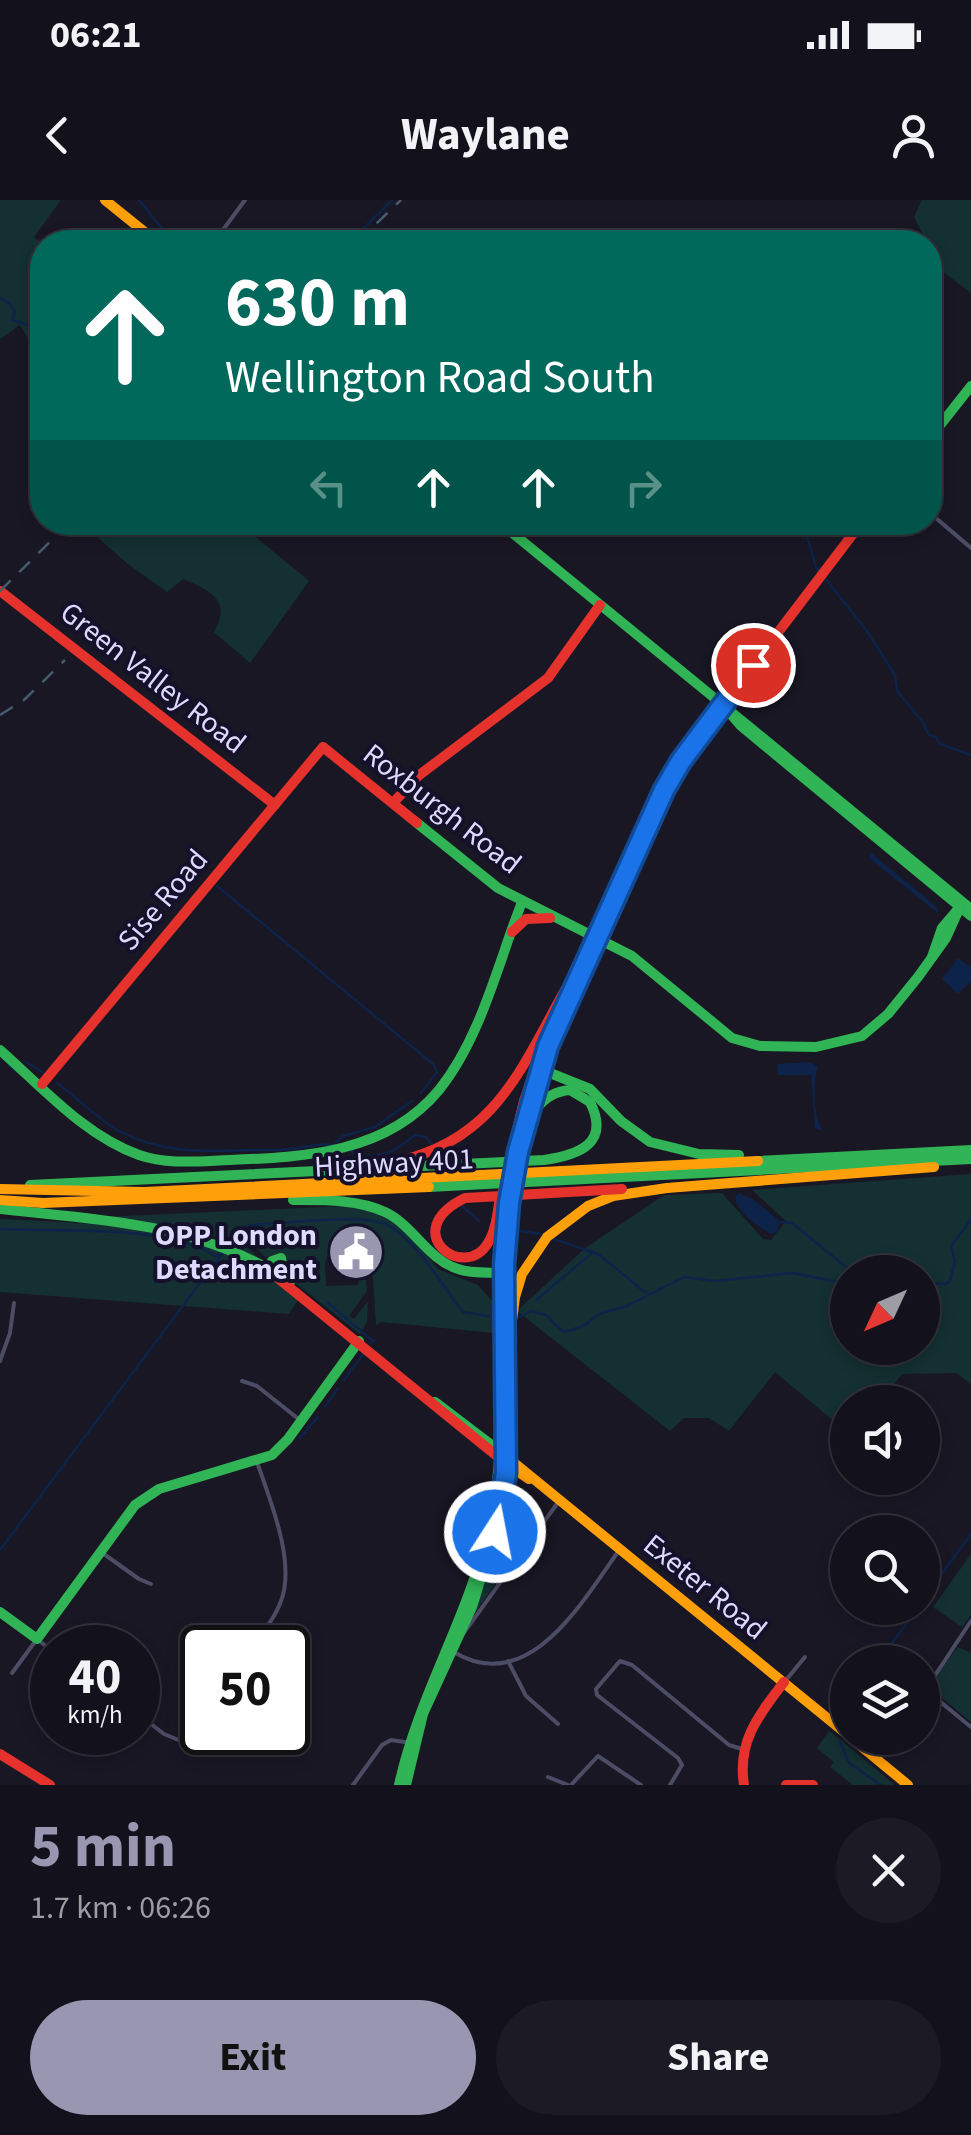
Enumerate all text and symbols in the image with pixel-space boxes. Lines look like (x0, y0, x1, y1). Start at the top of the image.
text: 06:21 (50, 8, 142, 62)
text: Waylane (401, 103, 570, 167)
icon: back (30, 108, 85, 163)
icon: person (886, 108, 941, 163)
text: 630 m (225, 253, 410, 353)
icon: ahead (60, 270, 190, 400)
text: Wellington Road South (225, 346, 655, 410)
icon: left (301, 460, 356, 515)
icon: ahead (406, 460, 461, 515)
icon: ahead (511, 460, 566, 515)
icon: right (616, 460, 671, 515)
street label: Green Valley Road (51, 592, 255, 764)
pin (711, 623, 796, 708)
icon: arrive (726, 638, 781, 693)
street label: Roxburgh Road (354, 733, 530, 885)
street label: Sise Road (108, 840, 218, 960)
street label: Highway 401 (313, 1137, 475, 1189)
place label: OPP London Detachment (155, 1214, 317, 1291)
public building icon: OPP London Detachment (326, 1222, 386, 1282)
north arrow (830, 1255, 940, 1365)
map controls (830, 1255, 940, 1755)
button: sound (830, 1385, 940, 1495)
position arrow (443, 1480, 547, 1584)
button: search (830, 1515, 940, 1625)
street label: Exeter Road (634, 1524, 776, 1650)
speed limit sign: 50 (180, 1625, 310, 1755)
text: 40 (69, 1642, 121, 1713)
button: layers (830, 1645, 940, 1755)
text: km/h (67, 1697, 123, 1733)
text: 5 min (30, 1805, 176, 1890)
button: close (836, 1818, 941, 1923)
text: 1.7 km · 06:26 (30, 1885, 211, 1931)
button: Exit (30, 2000, 476, 2115)
button: Share (496, 2000, 941, 2115)

